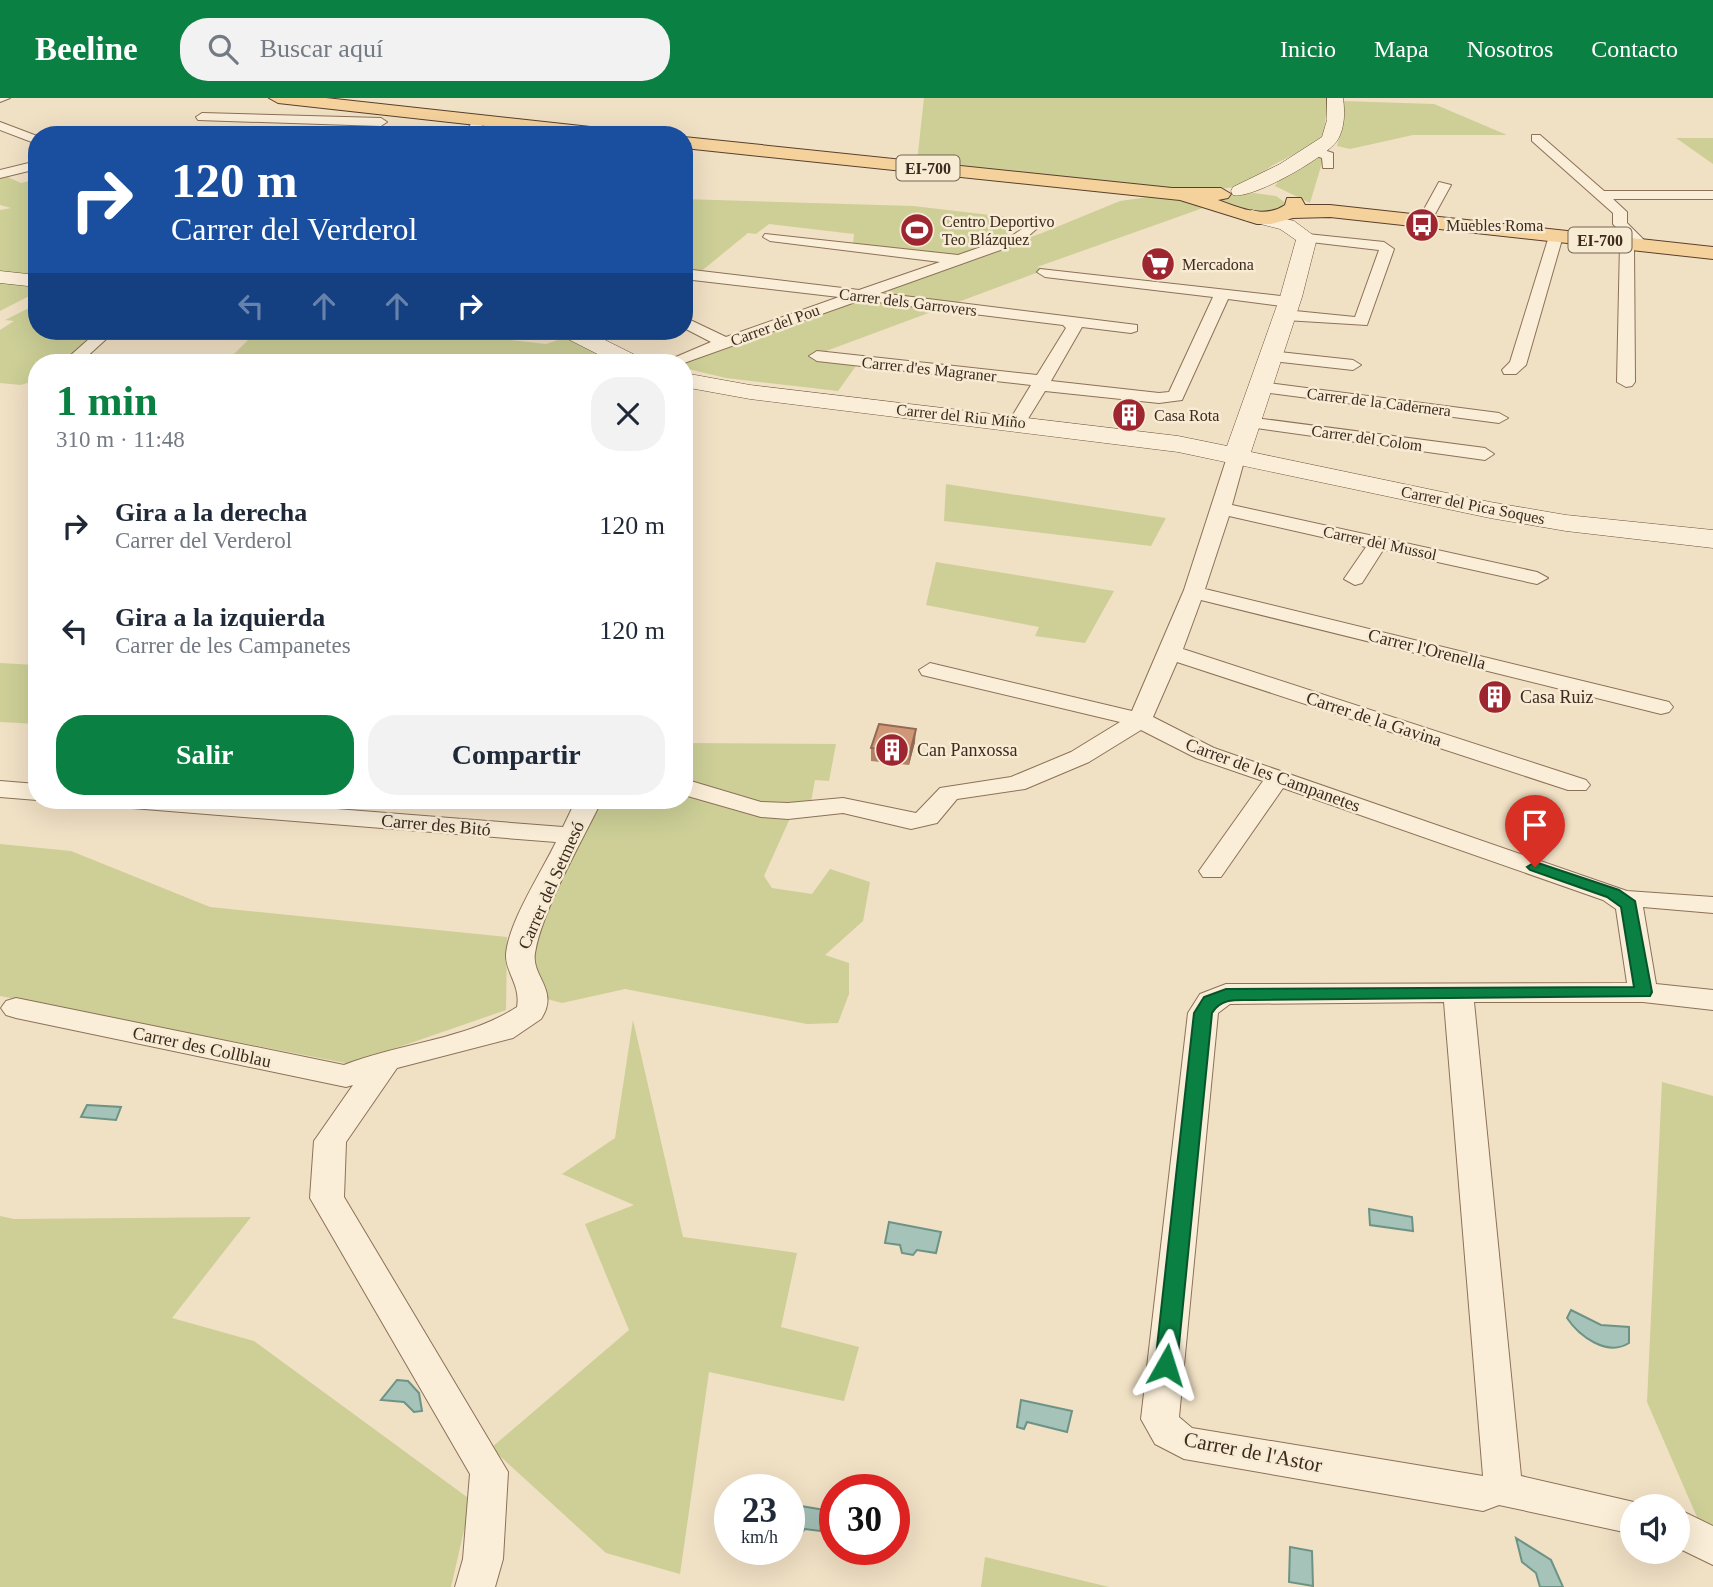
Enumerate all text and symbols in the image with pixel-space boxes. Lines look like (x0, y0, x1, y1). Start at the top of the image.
search box (180, 18, 670, 81)
icon: search (204, 30, 242, 68)
text: Beeline (35, 31, 138, 67)
text: Buscar aquí (260, 34, 383, 63)
text: Inicio (1280, 36, 1336, 62)
text: Mapa (1374, 36, 1429, 62)
text: Nosotros (1467, 36, 1553, 62)
text: Contacto (1591, 36, 1678, 62)
text: 120 m (171, 153, 298, 208)
icon: right (56, 154, 147, 245)
road number: EI-700 (897, 156, 960, 180)
bus stop icon: Muebles Roma (1403, 206, 1441, 244)
text: Carrer del Verderol (171, 211, 417, 247)
sports icon: Centro Deportivo Teo Blázquez (898, 211, 936, 249)
place label: Centro Deportivo Teo Blázquez (942, 213, 1054, 249)
place label: Muebles Roma (1446, 217, 1543, 234)
road number: EI-700 (1568, 228, 1632, 252)
supermarket icon: Mercadona (1139, 245, 1177, 283)
place label: Mercadona (1182, 256, 1254, 273)
street label: Carrer dels Garrovers (838, 285, 978, 319)
icon: left (232, 287, 270, 325)
icon: ahead (305, 287, 343, 325)
icon: ahead (378, 287, 416, 325)
icon: right (451, 287, 489, 325)
street label: Carrer del Pou (728, 301, 822, 349)
street label: Carrer d'es Magraner (861, 353, 998, 386)
button: close (591, 377, 665, 451)
text: 1 min (56, 378, 158, 424)
street label: Carrer de la Cadernera (1306, 385, 1452, 419)
building icon: Casa Rota (1110, 396, 1148, 434)
street label: Carrer del Riu Miño (895, 401, 1027, 431)
place label: Casa Rota (1154, 407, 1219, 424)
street label: Carrer del Colom (1310, 422, 1424, 454)
text: 310 m · 11:48 (56, 427, 185, 452)
street label: Carrer del Pica Soques (1399, 483, 1546, 528)
text: Gira a la derecha (115, 498, 307, 527)
icon: right (56, 507, 94, 545)
text: 120 m (599, 511, 665, 540)
street label: Carrer del Mussol (1322, 523, 1439, 563)
text: Carrer del Verderol (115, 528, 292, 553)
text: Gira a la izquierda (115, 603, 325, 632)
icon: left (56, 612, 94, 650)
text: 120 m (599, 616, 665, 645)
street label: Carrer l'Orenella (1366, 625, 1488, 673)
text: Carrer de les Campanetes (115, 633, 351, 658)
building icon: Casa Ruiz (1476, 678, 1514, 716)
place label: Casa Ruiz (1520, 687, 1594, 707)
street label: Carrer de la Gavina (1304, 688, 1444, 750)
button: Salir (56, 715, 354, 795)
button: Compartir (368, 715, 665, 795)
building icon: Can Panxossa (873, 731, 911, 769)
street label: Carrer de les Campanetes (1183, 734, 1363, 816)
place label: Can Panxossa (917, 740, 1018, 760)
pin (1505, 795, 1565, 867)
icon: arrive (1516, 806, 1554, 844)
street label: Carrer des Bitó (380, 810, 492, 840)
street label: Carrer del Setmesó (514, 818, 588, 952)
street label: Carrer des Collblau (131, 1023, 273, 1071)
position arrow (1129, 1328, 1203, 1402)
street label: Carrer de l'Astor (1182, 1427, 1324, 1477)
speed limit sign: 30 (819, 1474, 910, 1565)
text: 23 (742, 1491, 777, 1530)
map controls (1620, 1494, 1690, 1564)
button: sound (1620, 1494, 1690, 1564)
text: km/h (741, 1527, 778, 1547)

